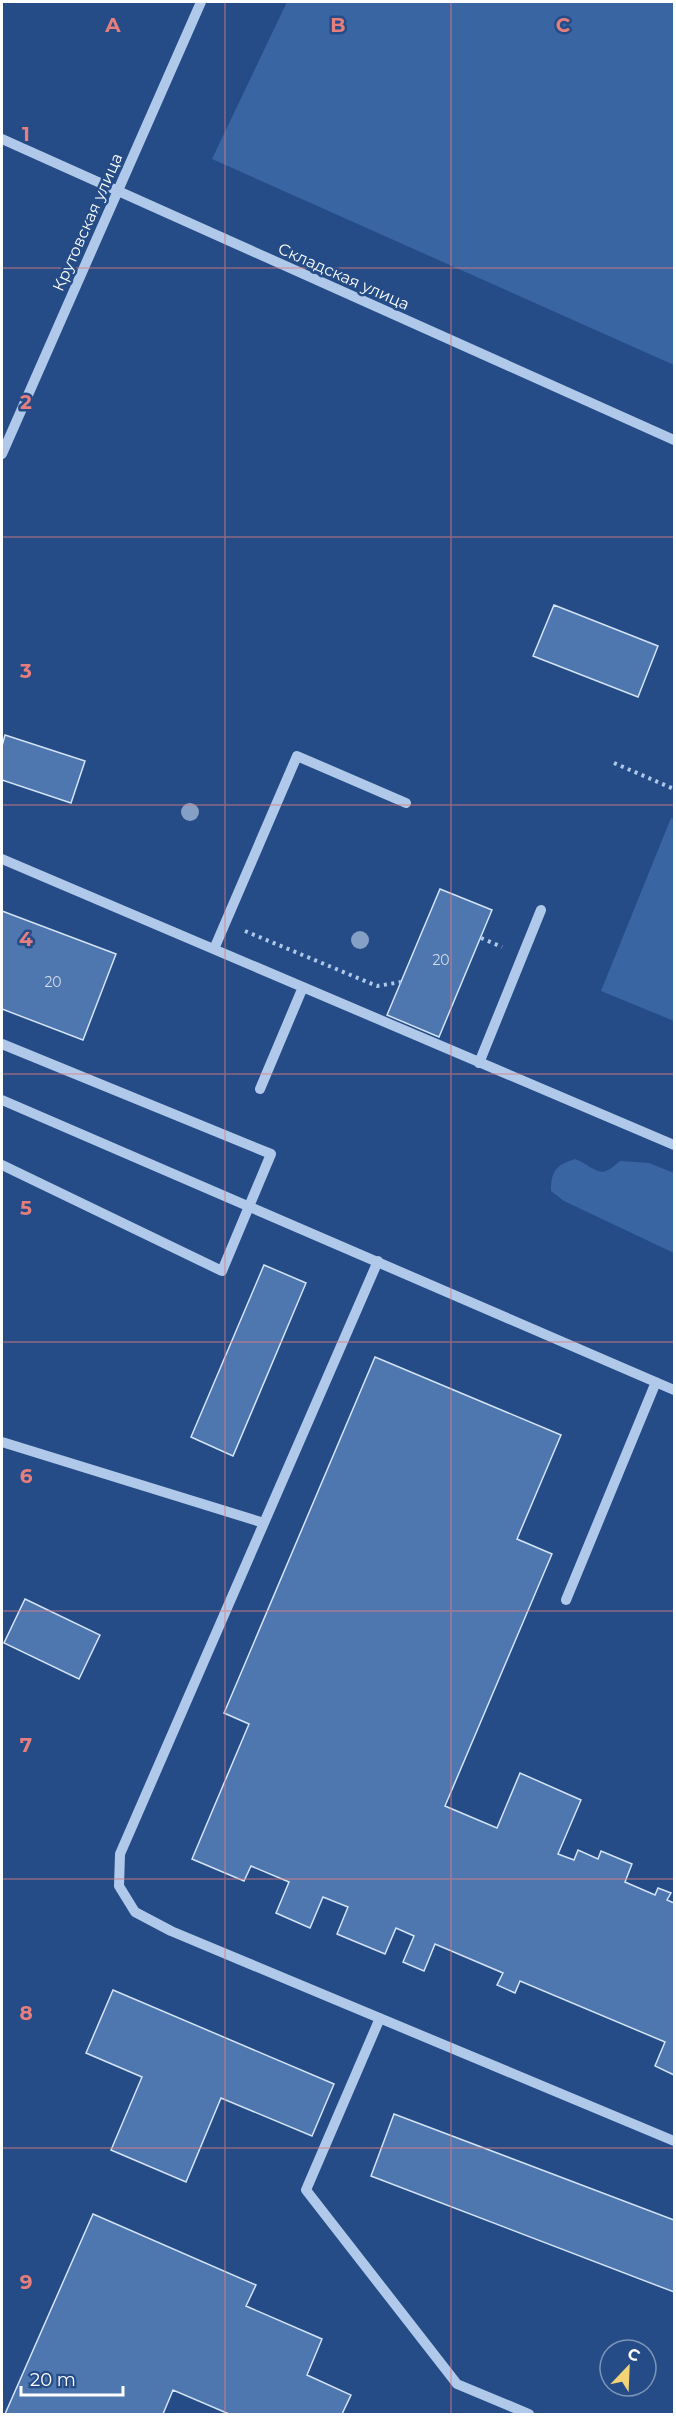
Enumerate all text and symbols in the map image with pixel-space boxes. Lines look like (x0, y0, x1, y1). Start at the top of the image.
text: A (104, 13, 121, 37)
text: B (330, 13, 346, 37)
text: C (556, 13, 571, 37)
text: 1 (22, 122, 30, 146)
street label: Крутовская улица (48, 150, 126, 294)
street label: Складская улица (275, 239, 412, 314)
text: 2 (20, 390, 32, 414)
text: 3 (19, 659, 32, 683)
text: 4 (19, 927, 33, 951)
house number: 20 (432, 951, 450, 969)
house number: 20 (44, 973, 62, 991)
text: 5 (20, 1196, 32, 1220)
text: 6 (20, 1464, 33, 1488)
text: 7 (20, 1733, 32, 1757)
text: 8 (19, 2001, 33, 2025)
text: 9 (20, 2270, 32, 2294)
north arrow (598, 2338, 658, 2398)
text: С (625, 2344, 643, 2366)
scale bar (21, 2359, 123, 2397)
text: 20 m (30, 2369, 76, 2391)

